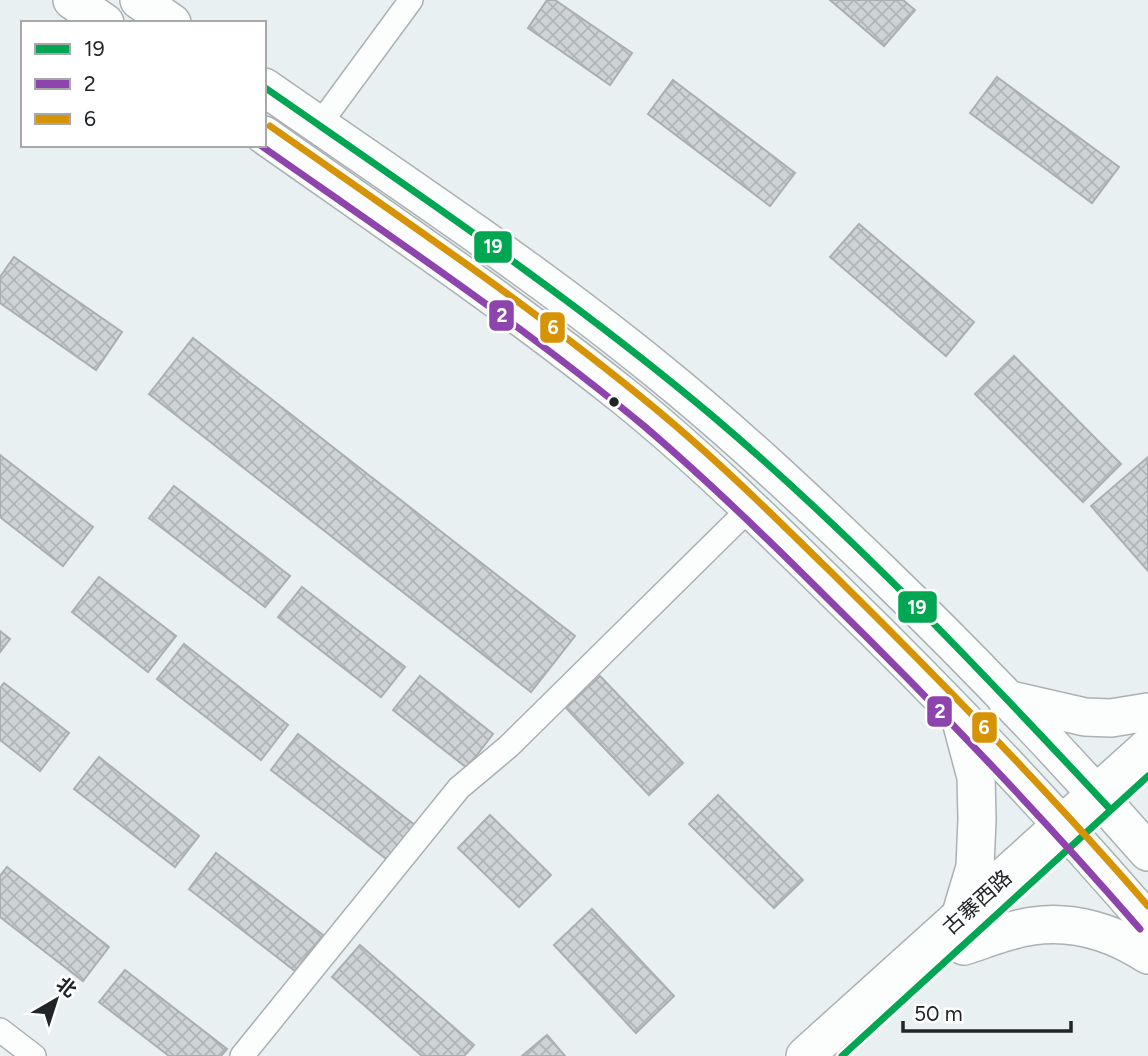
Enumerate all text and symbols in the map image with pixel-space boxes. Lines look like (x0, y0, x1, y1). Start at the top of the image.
legend (21, 21, 266, 147)
text: 19 (84, 36, 105, 61)
text: 2 (84, 71, 96, 96)
text: 6 (84, 106, 96, 131)
line badge: 19 (473, 230, 513, 264)
text: 19 (483, 235, 503, 258)
line badge: 2 (488, 299, 515, 332)
text: 2 (496, 304, 508, 327)
line badge: 6 (539, 311, 566, 344)
text: 6 (547, 316, 559, 339)
unlabelled marker (607, 395, 621, 409)
line badge: 19 (897, 590, 938, 624)
text: 19 (907, 596, 927, 619)
line badge: 2 (926, 695, 953, 728)
text: 2 (934, 700, 946, 723)
line badge: 6 (971, 711, 998, 744)
text: 6 (978, 716, 990, 739)
street label: 古寨西路 (937, 865, 1017, 939)
north arrow (21, 965, 91, 1035)
text: 北 (52, 972, 81, 1002)
scale bar (903, 990, 1071, 1034)
text: 50 m (914, 1001, 963, 1026)

